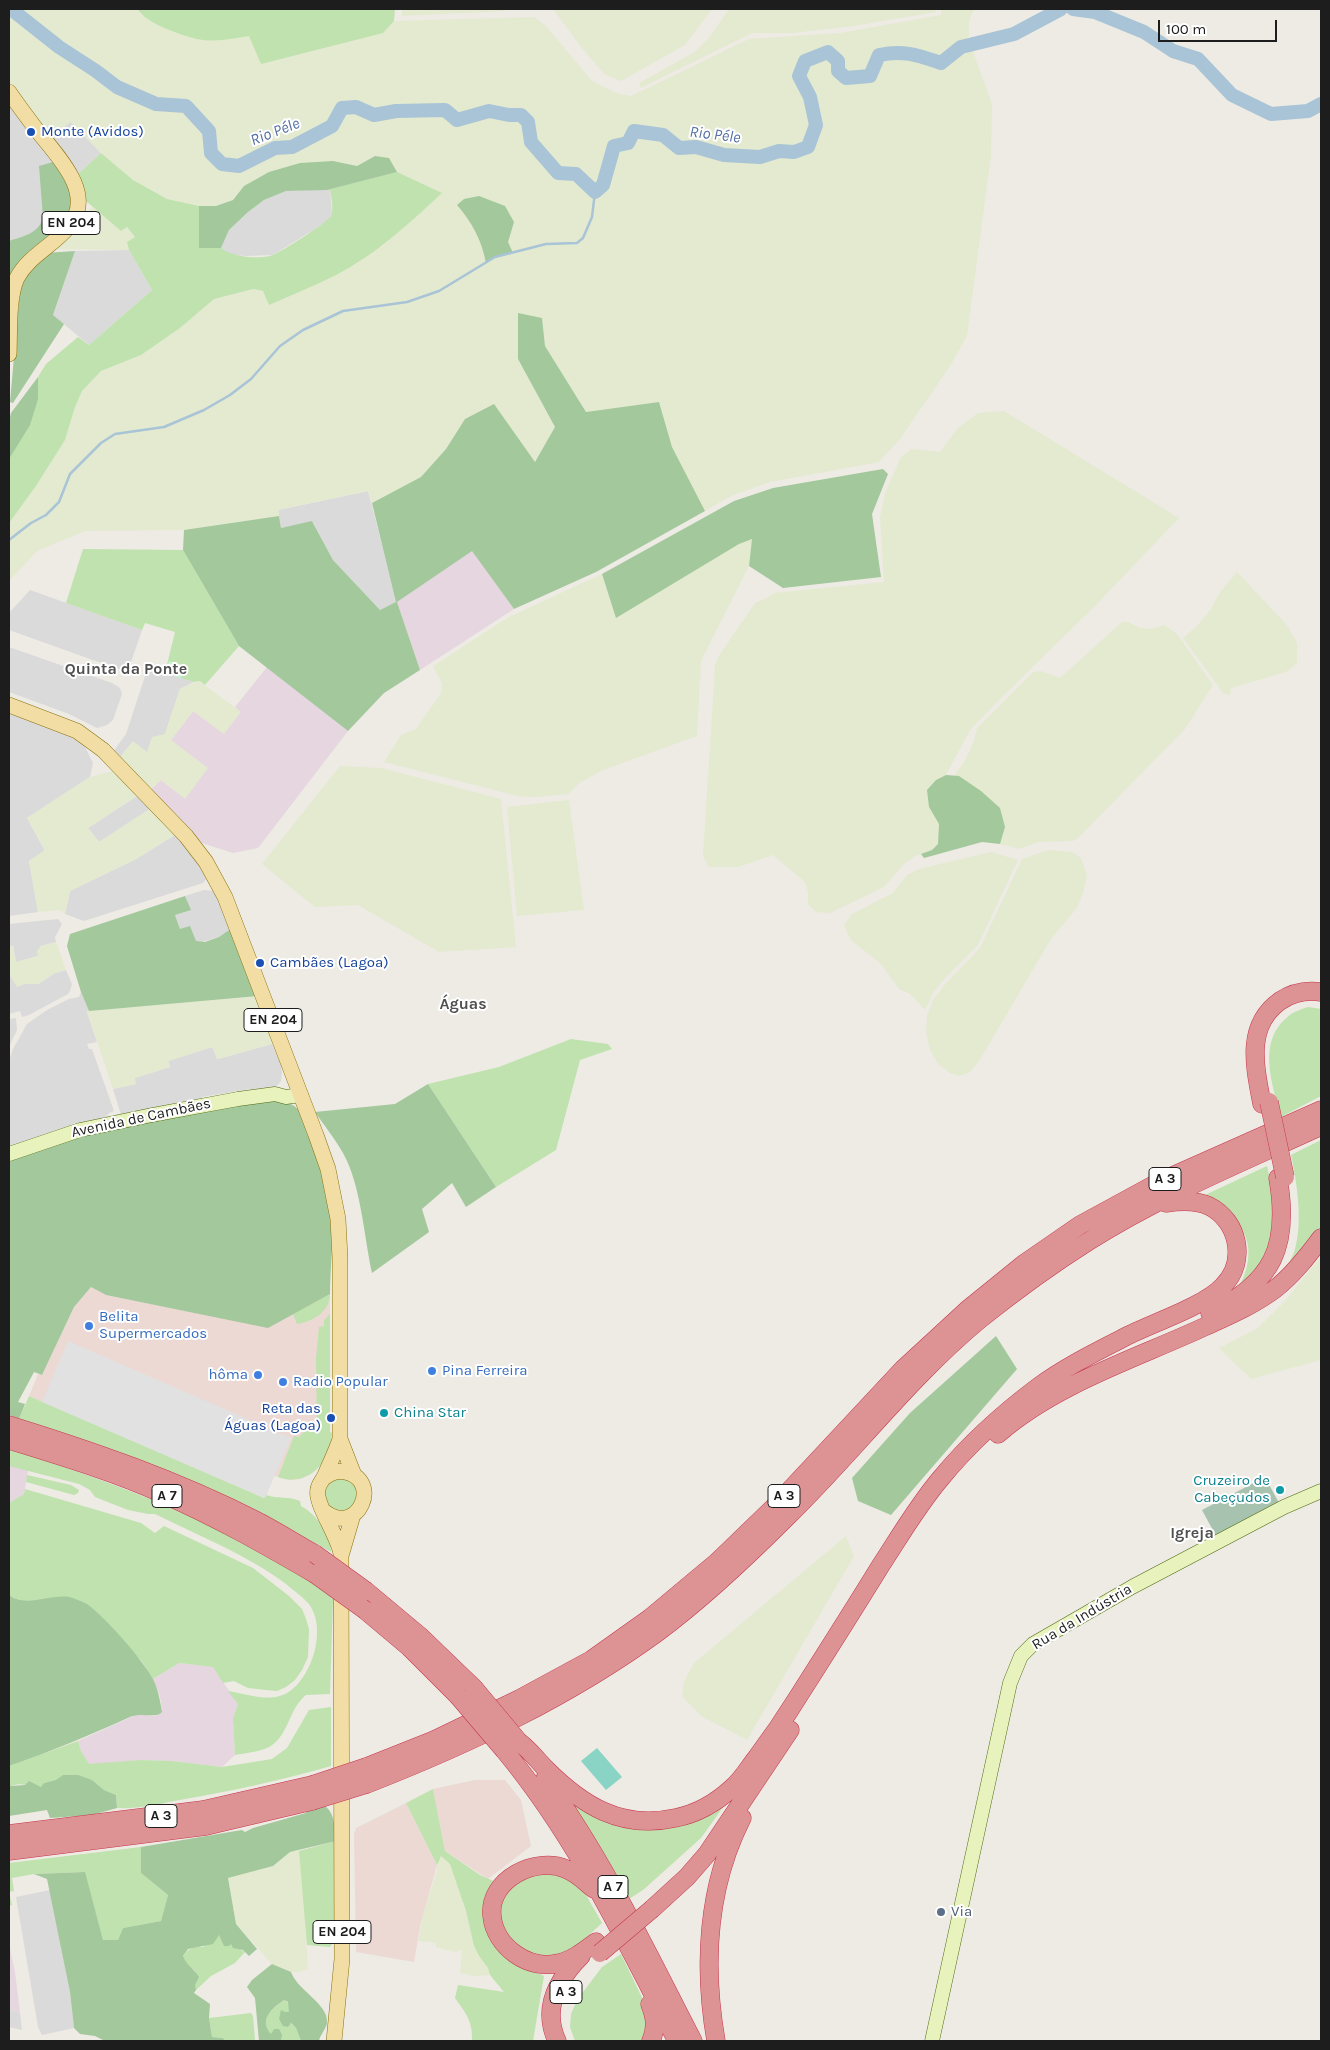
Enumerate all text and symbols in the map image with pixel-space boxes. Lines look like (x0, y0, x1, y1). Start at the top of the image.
scale bar (1160, 10, 1279, 42)
text: 100 m (1166, 20, 1206, 38)
water label: Rio Péle (248, 114, 302, 150)
water label: Rio Péle (688, 122, 742, 148)
place label: Monte (Avidos) (41, 123, 144, 141)
marker: Monte (Avidos) (25, 126, 37, 138)
road number: EN 204 (42, 212, 100, 234)
district label: Quinta da Ponte (65, 659, 187, 679)
place label: Cambães (Lagoa) (270, 954, 389, 972)
marker: Cambães (Lagoa) (254, 957, 266, 969)
district label: Águas (439, 994, 487, 1014)
road number: EN 204 (244, 1008, 302, 1032)
street label: Avenida de Cambães (70, 1094, 212, 1142)
road number: A 3 (1149, 1168, 1181, 1190)
place label: Belita Supermercados (99, 1308, 207, 1343)
marker: Belita Supermercados (83, 1320, 95, 1332)
place label: Pina Ferreira (442, 1362, 527, 1380)
marker: Pina Ferreira (426, 1365, 438, 1377)
place label: hôma (208, 1366, 248, 1384)
marker: hôma (252, 1369, 264, 1381)
place label: Radio Popular (293, 1373, 388, 1391)
marker: Radio Popular (277, 1376, 289, 1388)
place label: Reta das Águas (Lagoa) (224, 1400, 321, 1435)
place label: China Star (394, 1404, 466, 1422)
marker: China Star (378, 1407, 390, 1419)
marker: Reta das Águas (Lagoa) (325, 1412, 337, 1424)
place label: Cruzeiro de Cabeçudos (1193, 1472, 1270, 1507)
road number: A 7 (152, 1484, 182, 1508)
road number: A 3 (768, 1484, 800, 1508)
marker: Cruzeiro de Cabeçudos (1274, 1484, 1286, 1496)
district label: Igreja (1170, 1523, 1214, 1543)
street label: Rua da Indústria (1029, 1580, 1135, 1654)
road number: A 3 (145, 1804, 177, 1828)
road number: A 7 (598, 1875, 628, 1898)
place label: Via (951, 1903, 972, 1921)
marker: Via (935, 1906, 947, 1918)
road number: EN 204 (313, 1920, 371, 1944)
road number: A 3 (550, 1980, 582, 2004)

